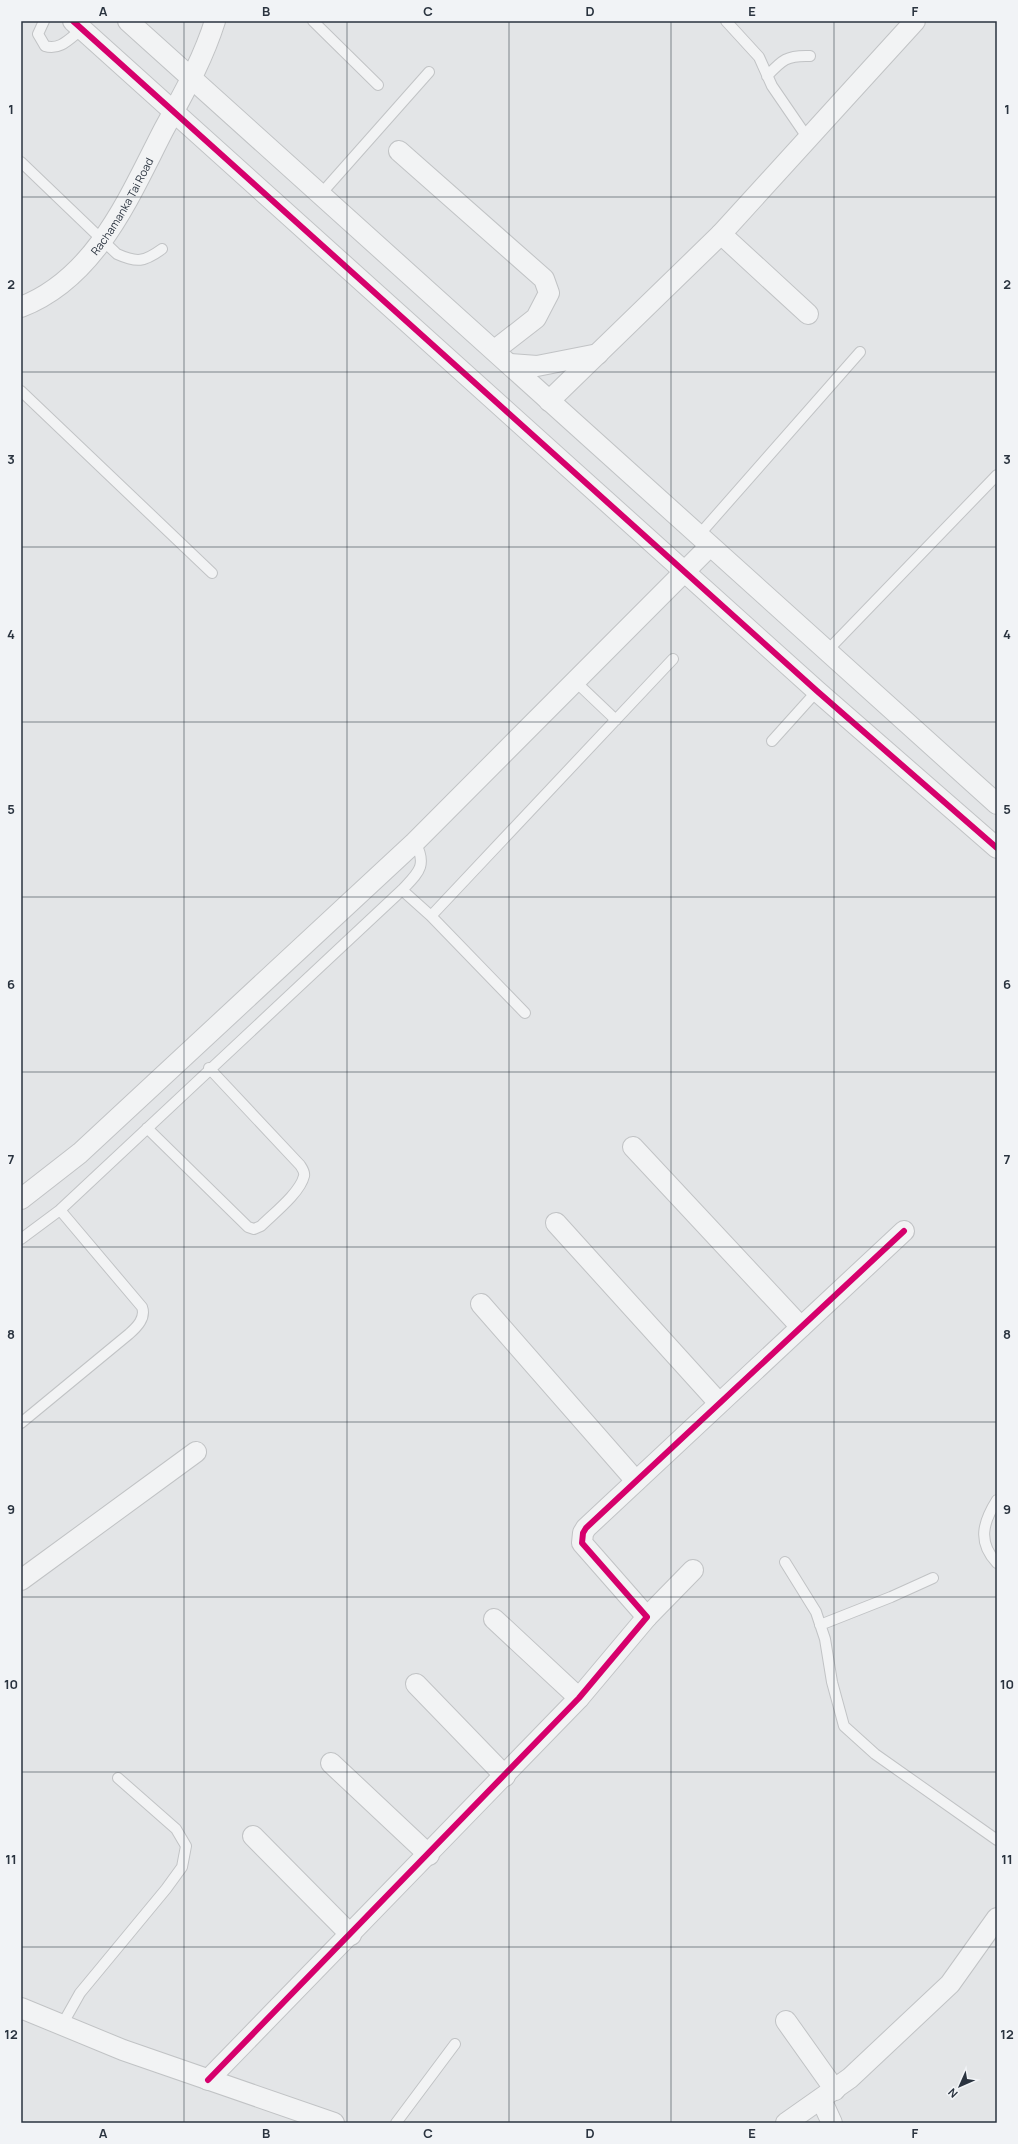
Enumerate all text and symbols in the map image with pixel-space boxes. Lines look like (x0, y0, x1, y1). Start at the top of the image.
text: A (99, 2, 108, 20)
text: B (262, 2, 270, 20)
text: C (423, 2, 433, 20)
text: D (585, 2, 595, 20)
text: E (748, 2, 756, 20)
text: F (912, 2, 919, 20)
text: 1 (8, 100, 14, 118)
text: 1 (1004, 100, 1010, 118)
street label: Rachamanka Tai Road (87, 155, 156, 258)
text: 2 (7, 275, 15, 293)
text: 2 (1003, 275, 1011, 293)
text: 3 (7, 450, 15, 468)
text: 3 (1003, 450, 1011, 468)
text: 4 (7, 625, 15, 643)
text: 4 (1003, 625, 1011, 643)
text: 5 (7, 800, 15, 818)
text: 5 (1003, 800, 1011, 818)
text: 6 (7, 975, 15, 993)
text: 6 (1003, 975, 1011, 993)
text: 7 (8, 1150, 15, 1168)
text: 7 (1004, 1150, 1011, 1168)
text: 8 (7, 1325, 15, 1343)
text: 8 (1003, 1325, 1011, 1343)
text: 9 (7, 1500, 15, 1518)
text: 9 (1003, 1500, 1011, 1518)
text: 10 (4, 1675, 18, 1693)
text: 10 (1000, 1675, 1014, 1693)
text: 11 (5, 1850, 17, 1868)
text: 11 (1001, 1850, 1013, 1868)
text: 12 (4, 2025, 18, 2043)
text: 12 (1000, 2025, 1014, 2043)
north arrow (940, 2066, 980, 2106)
text: N (944, 2085, 961, 2102)
text: A (99, 2124, 108, 2142)
text: B (262, 2124, 270, 2142)
text: C (423, 2124, 433, 2142)
text: D (585, 2124, 595, 2142)
text: E (748, 2124, 756, 2142)
text: F (912, 2124, 919, 2142)

